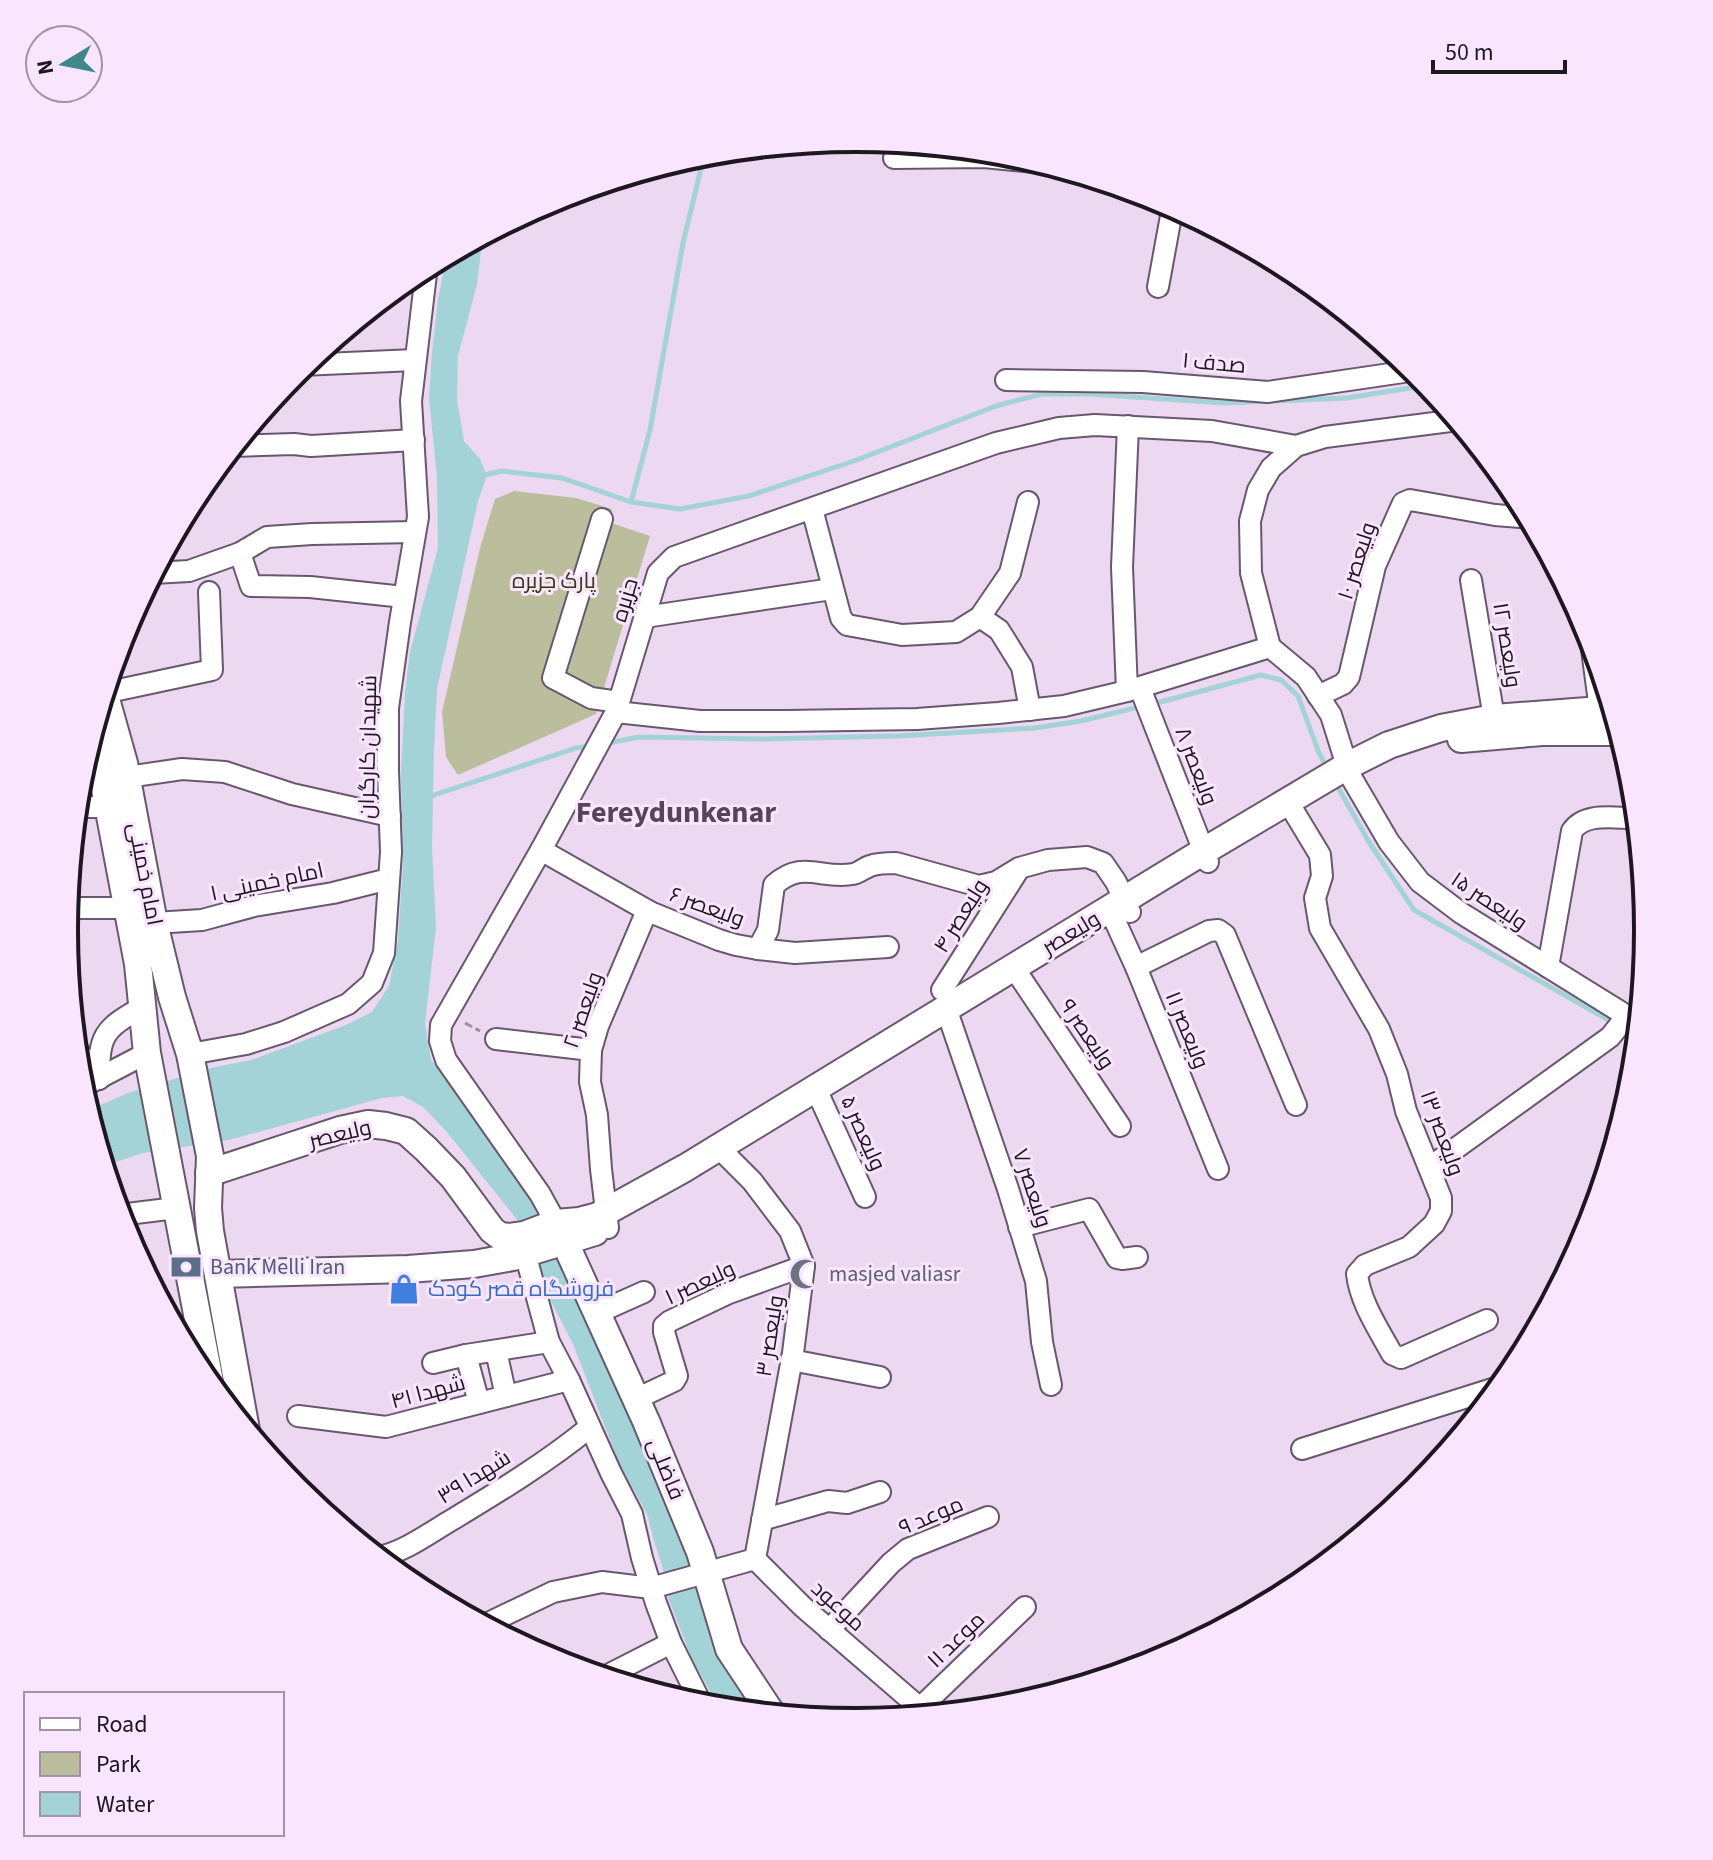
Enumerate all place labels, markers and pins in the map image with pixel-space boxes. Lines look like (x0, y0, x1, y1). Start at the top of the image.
bank icon: Bank Melli Iran (169, 1250, 203, 1284)
place label: Bank Melli Iran (210, 1251, 345, 1283)
mosque icon: masjed valiasr (788, 1257, 822, 1291)
place label: masjed valiasr (829, 1258, 961, 1290)
shop icon: فروشگاه قصر کودک (387, 1272, 421, 1306)
place label: فروشگاه قصر کودک (428, 1273, 614, 1305)

